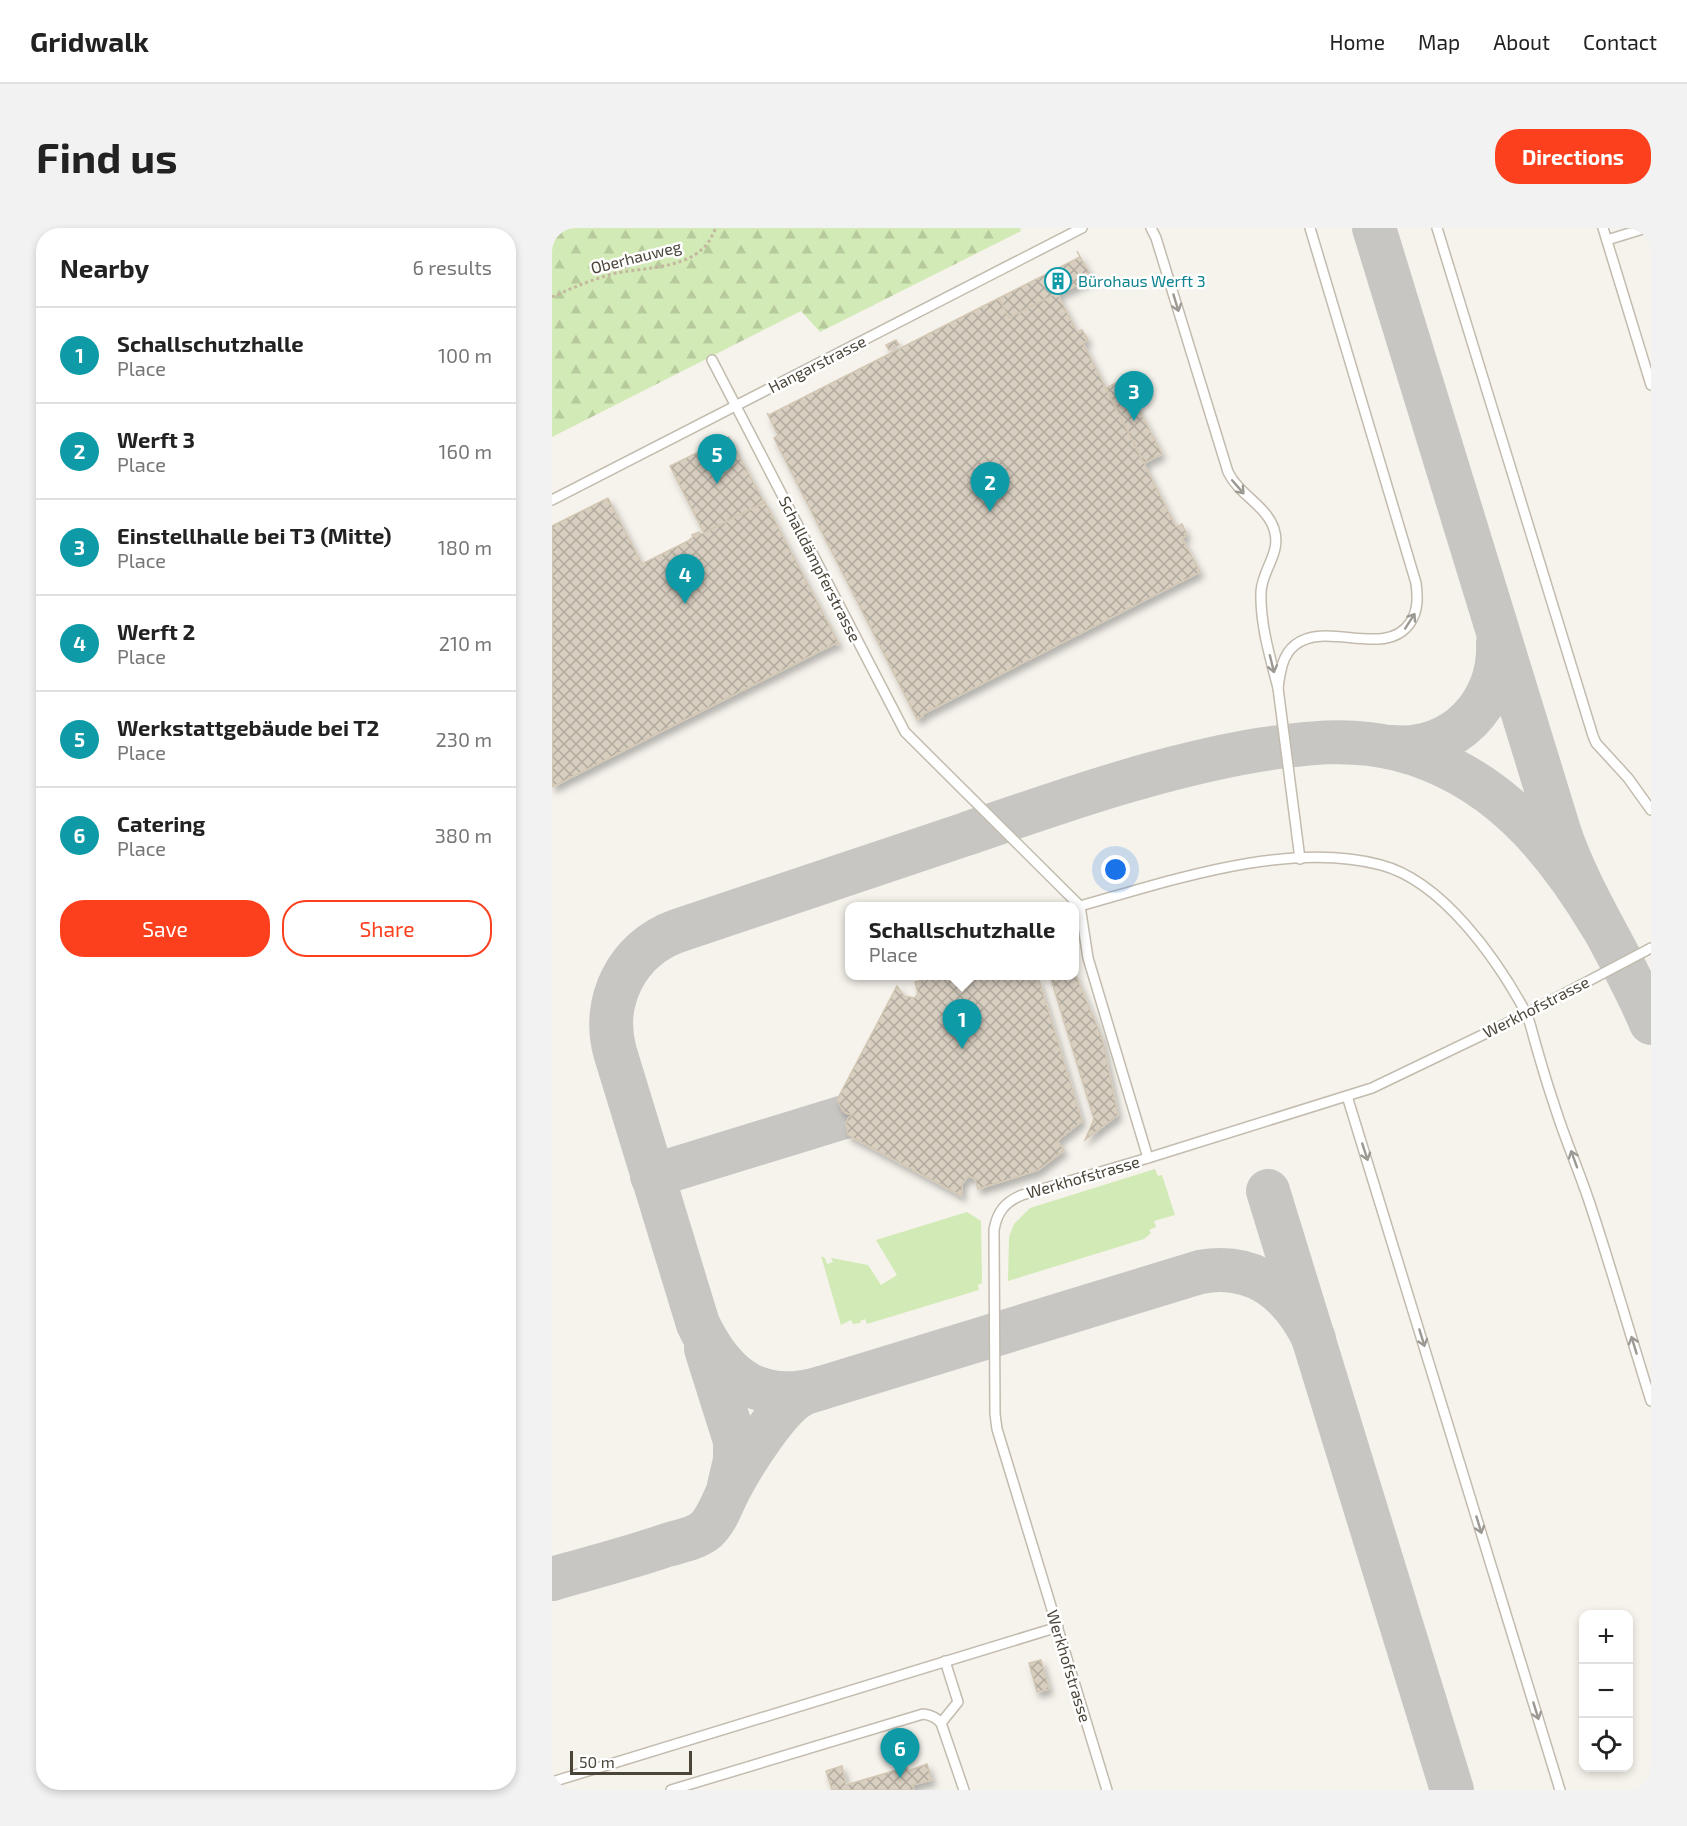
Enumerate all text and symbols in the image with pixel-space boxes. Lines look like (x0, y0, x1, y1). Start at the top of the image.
text: Gridwalk (30, 24, 149, 58)
text: Home (1329, 29, 1385, 54)
text: Map (1418, 29, 1460, 54)
text: About (1493, 29, 1550, 54)
text: Contact (1583, 29, 1657, 54)
button: Directions (1495, 129, 1651, 184)
text: Find us (36, 131, 178, 181)
street label: Oberhauweg (589, 236, 683, 277)
text: Nearby (60, 252, 149, 283)
text: 6 results (412, 255, 492, 279)
building icon: Bürohaus Werft 3 (1043, 266, 1073, 296)
place label: Bürohaus Werft 3 (1078, 271, 1206, 290)
one-way arrow (1171, 293, 1182, 312)
text: Schallschutzhalle (117, 330, 304, 356)
street label: Hangarstrasse (765, 331, 869, 396)
text: 1 (75, 343, 84, 367)
text: 100 m (438, 343, 492, 367)
text: Place (117, 356, 166, 380)
pin: 3 (1114, 372, 1154, 421)
text: Werft 3 (117, 426, 195, 452)
pin: 5 (698, 434, 736, 484)
text: 2 (74, 439, 85, 463)
text: 160 m (439, 439, 492, 463)
text: Place (117, 452, 166, 476)
pin: 2 (970, 462, 1010, 512)
one-way arrow (1231, 479, 1245, 494)
street label: Schalldämpferstrasse (775, 493, 865, 645)
text: Einstellhalle bei T3 (Mitte) (117, 522, 392, 548)
text: 3 (74, 535, 85, 559)
text: 180 m (438, 535, 492, 559)
text: Place (117, 548, 166, 572)
pin: 4 (666, 554, 704, 604)
one-way arrow (1403, 613, 1416, 630)
text: Werft 2 (117, 618, 195, 644)
text: 4 (73, 631, 86, 655)
text: 210 m (439, 631, 492, 655)
text: Place (117, 644, 166, 668)
one-way arrow (1267, 654, 1278, 673)
text: Werkstattgebäude bei T2 (117, 714, 379, 740)
text: 5 (74, 727, 85, 751)
text: 230 m (436, 727, 492, 751)
text: Place (117, 740, 166, 764)
text: Catering (117, 810, 205, 836)
text: 6 (74, 823, 85, 847)
text: 380 m (435, 823, 492, 847)
text: Place (117, 836, 166, 860)
your location (1101, 855, 1130, 884)
button: Save (60, 900, 270, 957)
button: Share (282, 900, 492, 957)
popup (845, 902, 1079, 980)
text: Schallschutzhalle (869, 916, 1055, 942)
text: Place (869, 942, 918, 966)
street label: Werkhofstrasse (1479, 972, 1592, 1042)
pin: 1 (942, 1000, 982, 1049)
one-way arrow (1360, 1142, 1371, 1161)
street label: Werkhofstrasse (1024, 1151, 1142, 1202)
one-way arrow (1567, 1151, 1578, 1169)
one-way arrow (1417, 1328, 1428, 1347)
one-way arrow (1628, 1336, 1639, 1355)
one-way arrow (1474, 1515, 1485, 1534)
street label: Werkhofstrasse (1043, 1607, 1096, 1724)
map controls (1579, 1610, 1633, 1772)
button: + (1579, 1610, 1633, 1664)
button: − (1579, 1664, 1633, 1718)
one-way arrow (1531, 1701, 1542, 1720)
button: locate (1579, 1718, 1633, 1772)
pin: 6 (880, 1728, 920, 1778)
scale bar (570, 1748, 692, 1776)
text: 50 m (579, 1752, 615, 1771)

